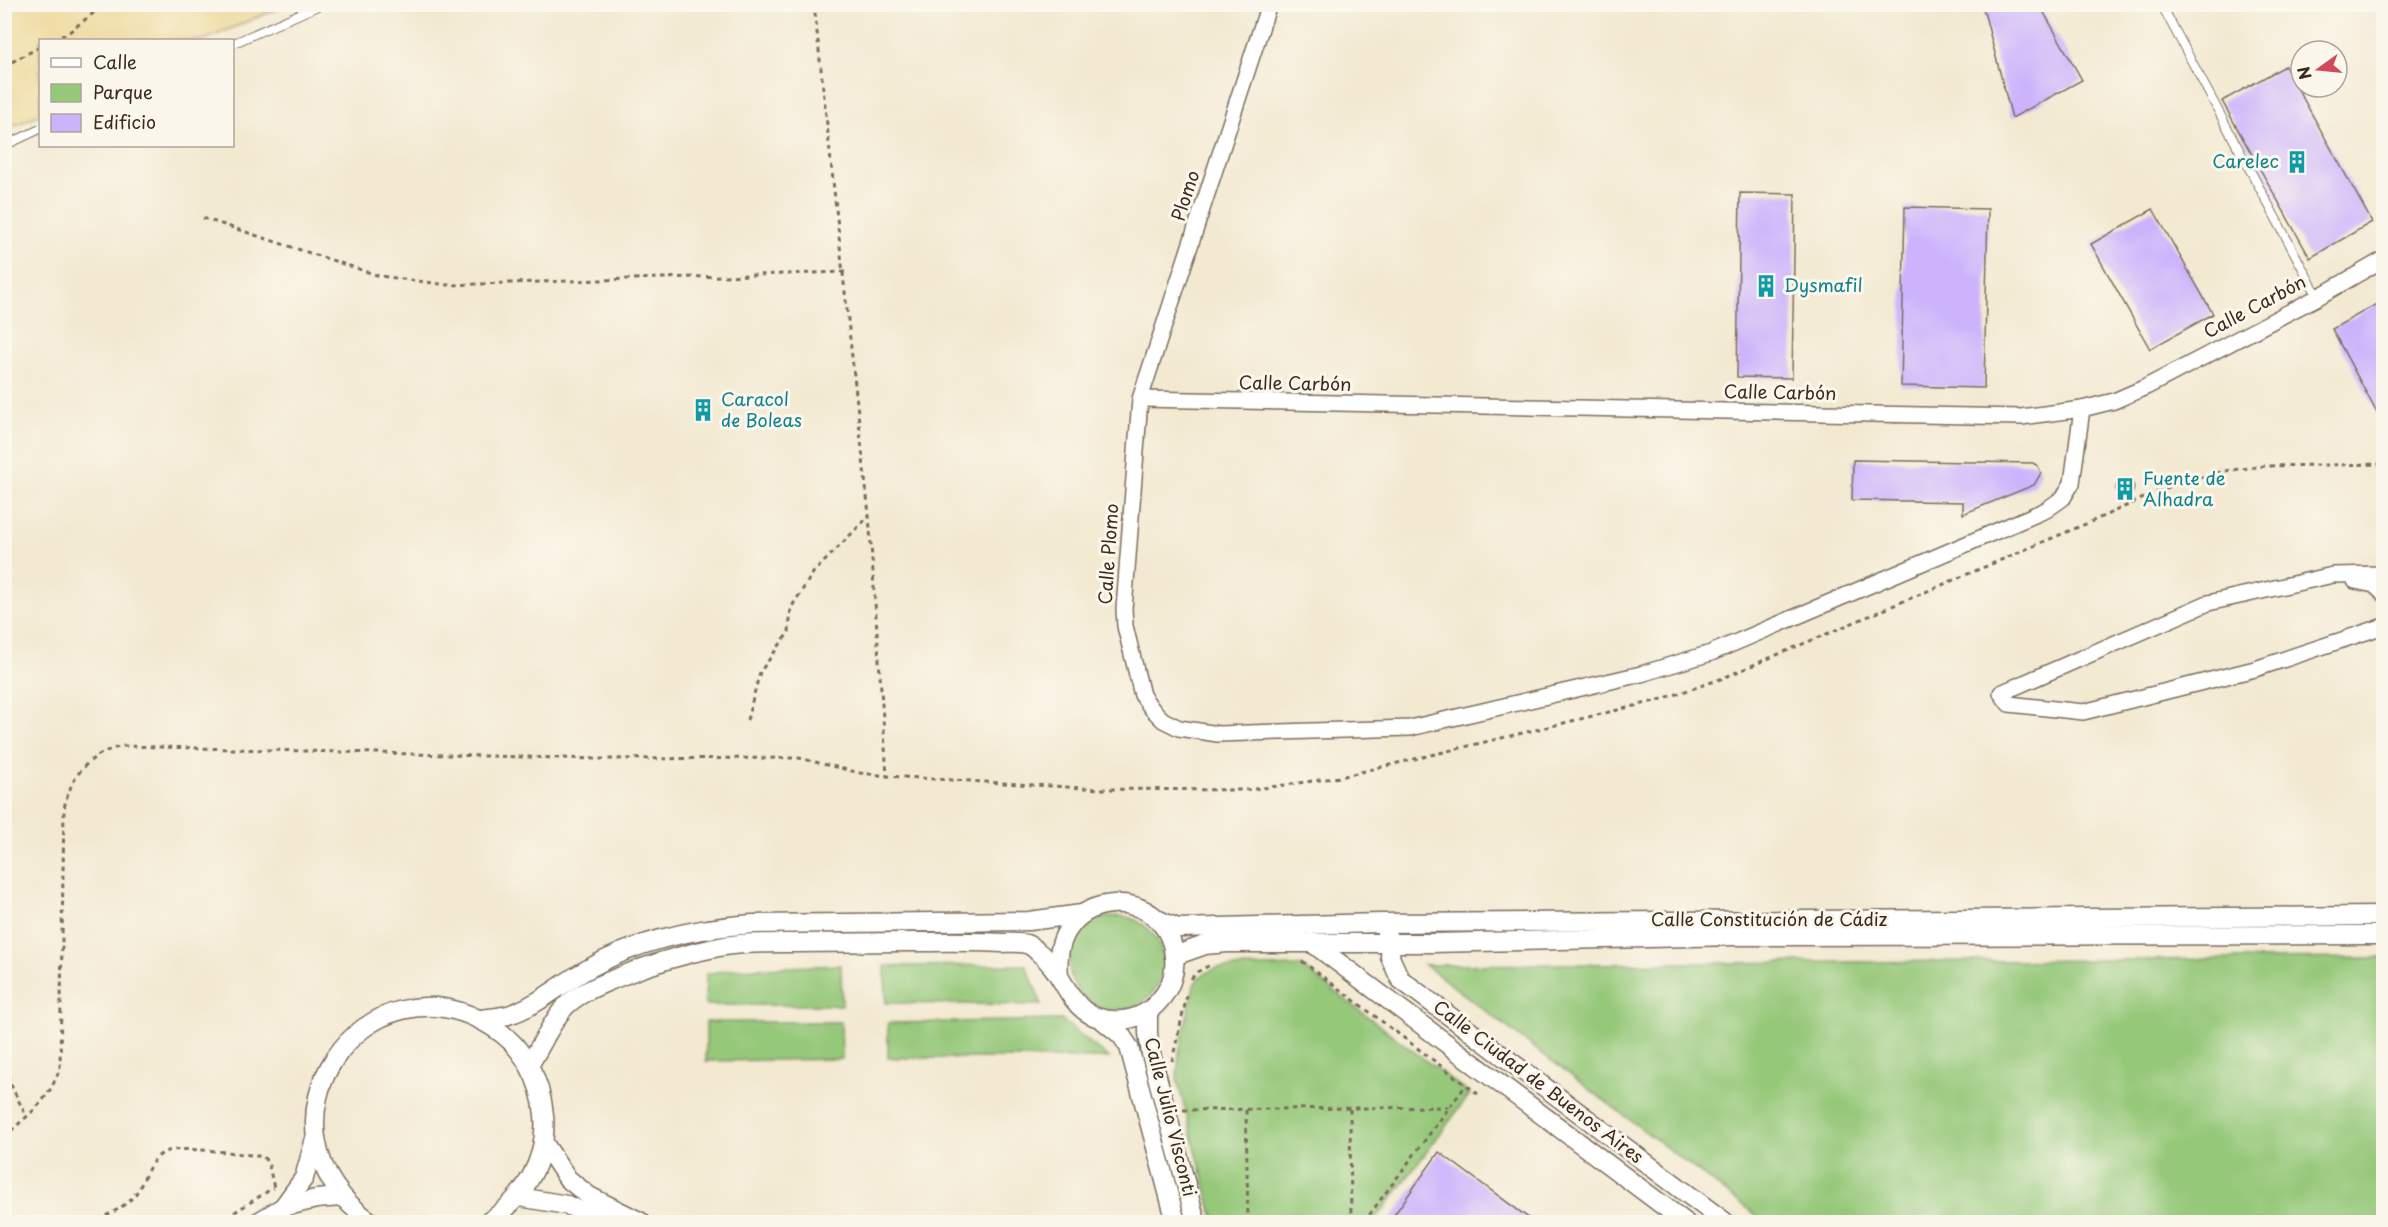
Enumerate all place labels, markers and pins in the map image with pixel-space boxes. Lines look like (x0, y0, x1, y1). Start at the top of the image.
place label: Carelec (2212, 147, 2279, 174)
building icon: Carelec (2284, 149, 2310, 175)
place label: Dysmafil (1784, 271, 1863, 298)
building icon: Dysmafil (1753, 273, 1779, 299)
place label: Caracol de Boleas (721, 385, 802, 433)
building icon: Caracol de Boleas (690, 397, 716, 423)
place label: Fuente de Alhadra (2143, 464, 2226, 512)
building icon: Fuente de Alhadra (2112, 476, 2138, 502)

